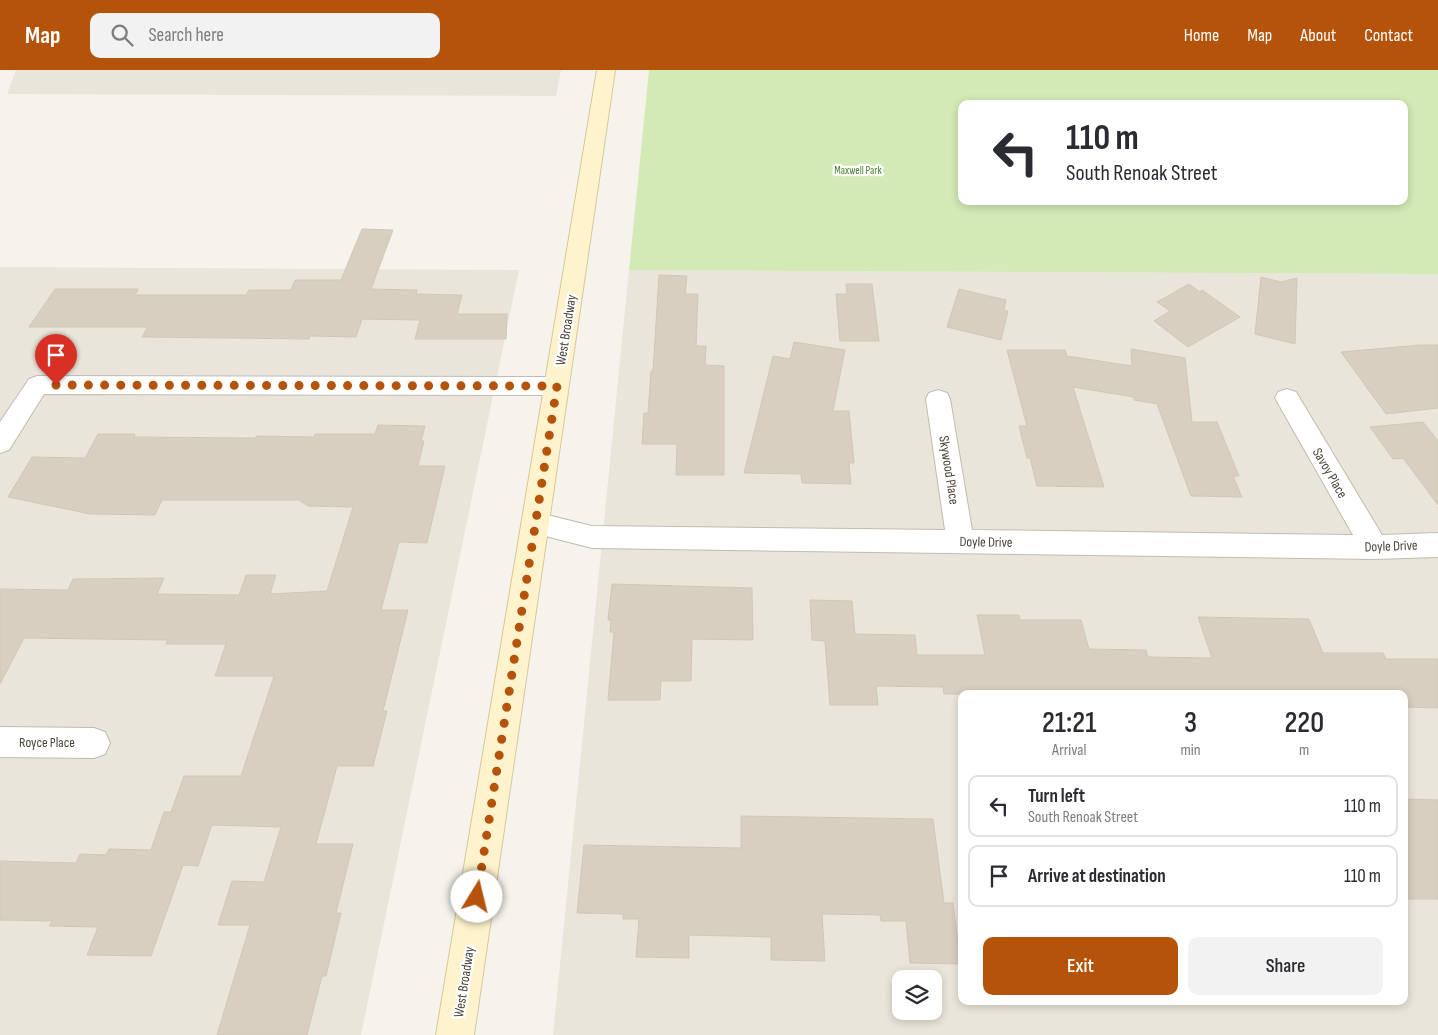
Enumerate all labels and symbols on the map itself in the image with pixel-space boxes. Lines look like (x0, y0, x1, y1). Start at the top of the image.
park label: Maxwell Park (834, 164, 882, 177)
street label: West Broadway (552, 293, 580, 367)
pin (35, 334, 77, 385)
street label: Skywood Place (935, 434, 963, 506)
street label: Savoy Place (1309, 445, 1351, 501)
street label: Doyle Drive (959, 533, 1013, 551)
street label: Doyle Drive (1364, 537, 1418, 555)
street label: Royce Place (19, 734, 75, 751)
position arrow (450, 870, 502, 922)
street label: West Broadway (450, 945, 478, 1019)

